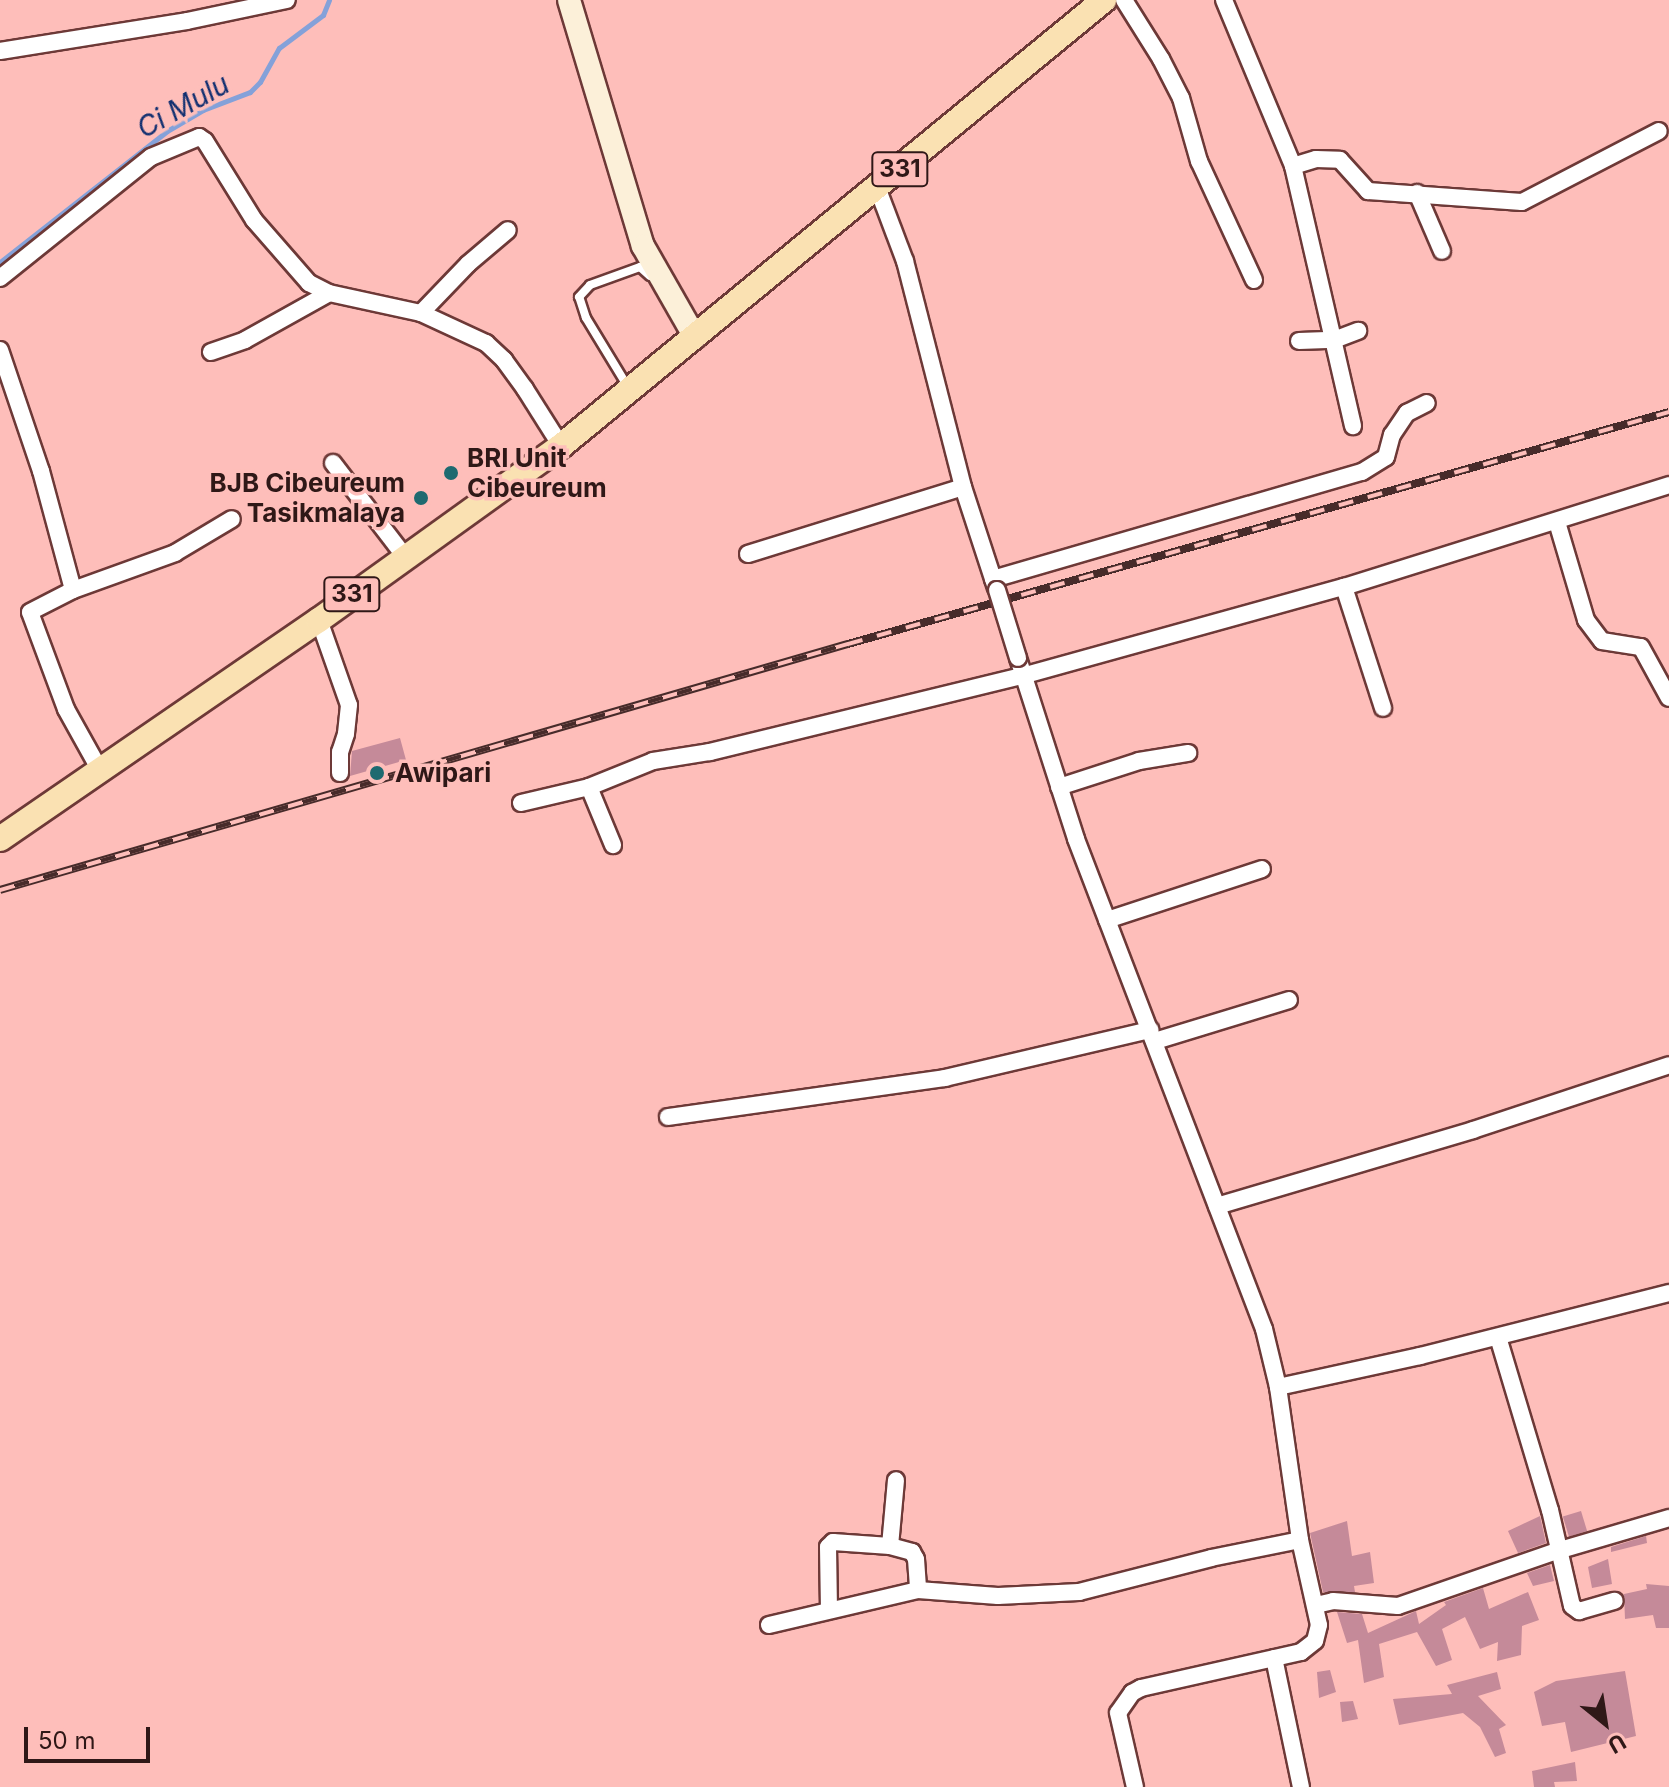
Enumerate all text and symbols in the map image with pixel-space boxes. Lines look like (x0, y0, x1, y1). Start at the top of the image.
water label: Ci Mulu (131, 67, 235, 145)
road number: 331 (870, 149, 930, 189)
place label: BRI Unit Cibeureum (467, 442, 607, 504)
marker: BRI Unit Cibeureum (442, 464, 460, 482)
place label: BJB Cibeureum Tasikmalaya (210, 467, 405, 528)
marker: BJB Cibeureum Tasikmalaya (412, 489, 430, 507)
road number: 331 (322, 574, 382, 614)
place label: Awipari (395, 757, 491, 789)
marker: Awipari (366, 762, 388, 784)
north arrow (1565, 1683, 1645, 1763)
scale bar (28, 1711, 154, 1761)
text: 50 m (38, 1726, 96, 1755)
text: U (1604, 1728, 1630, 1759)

